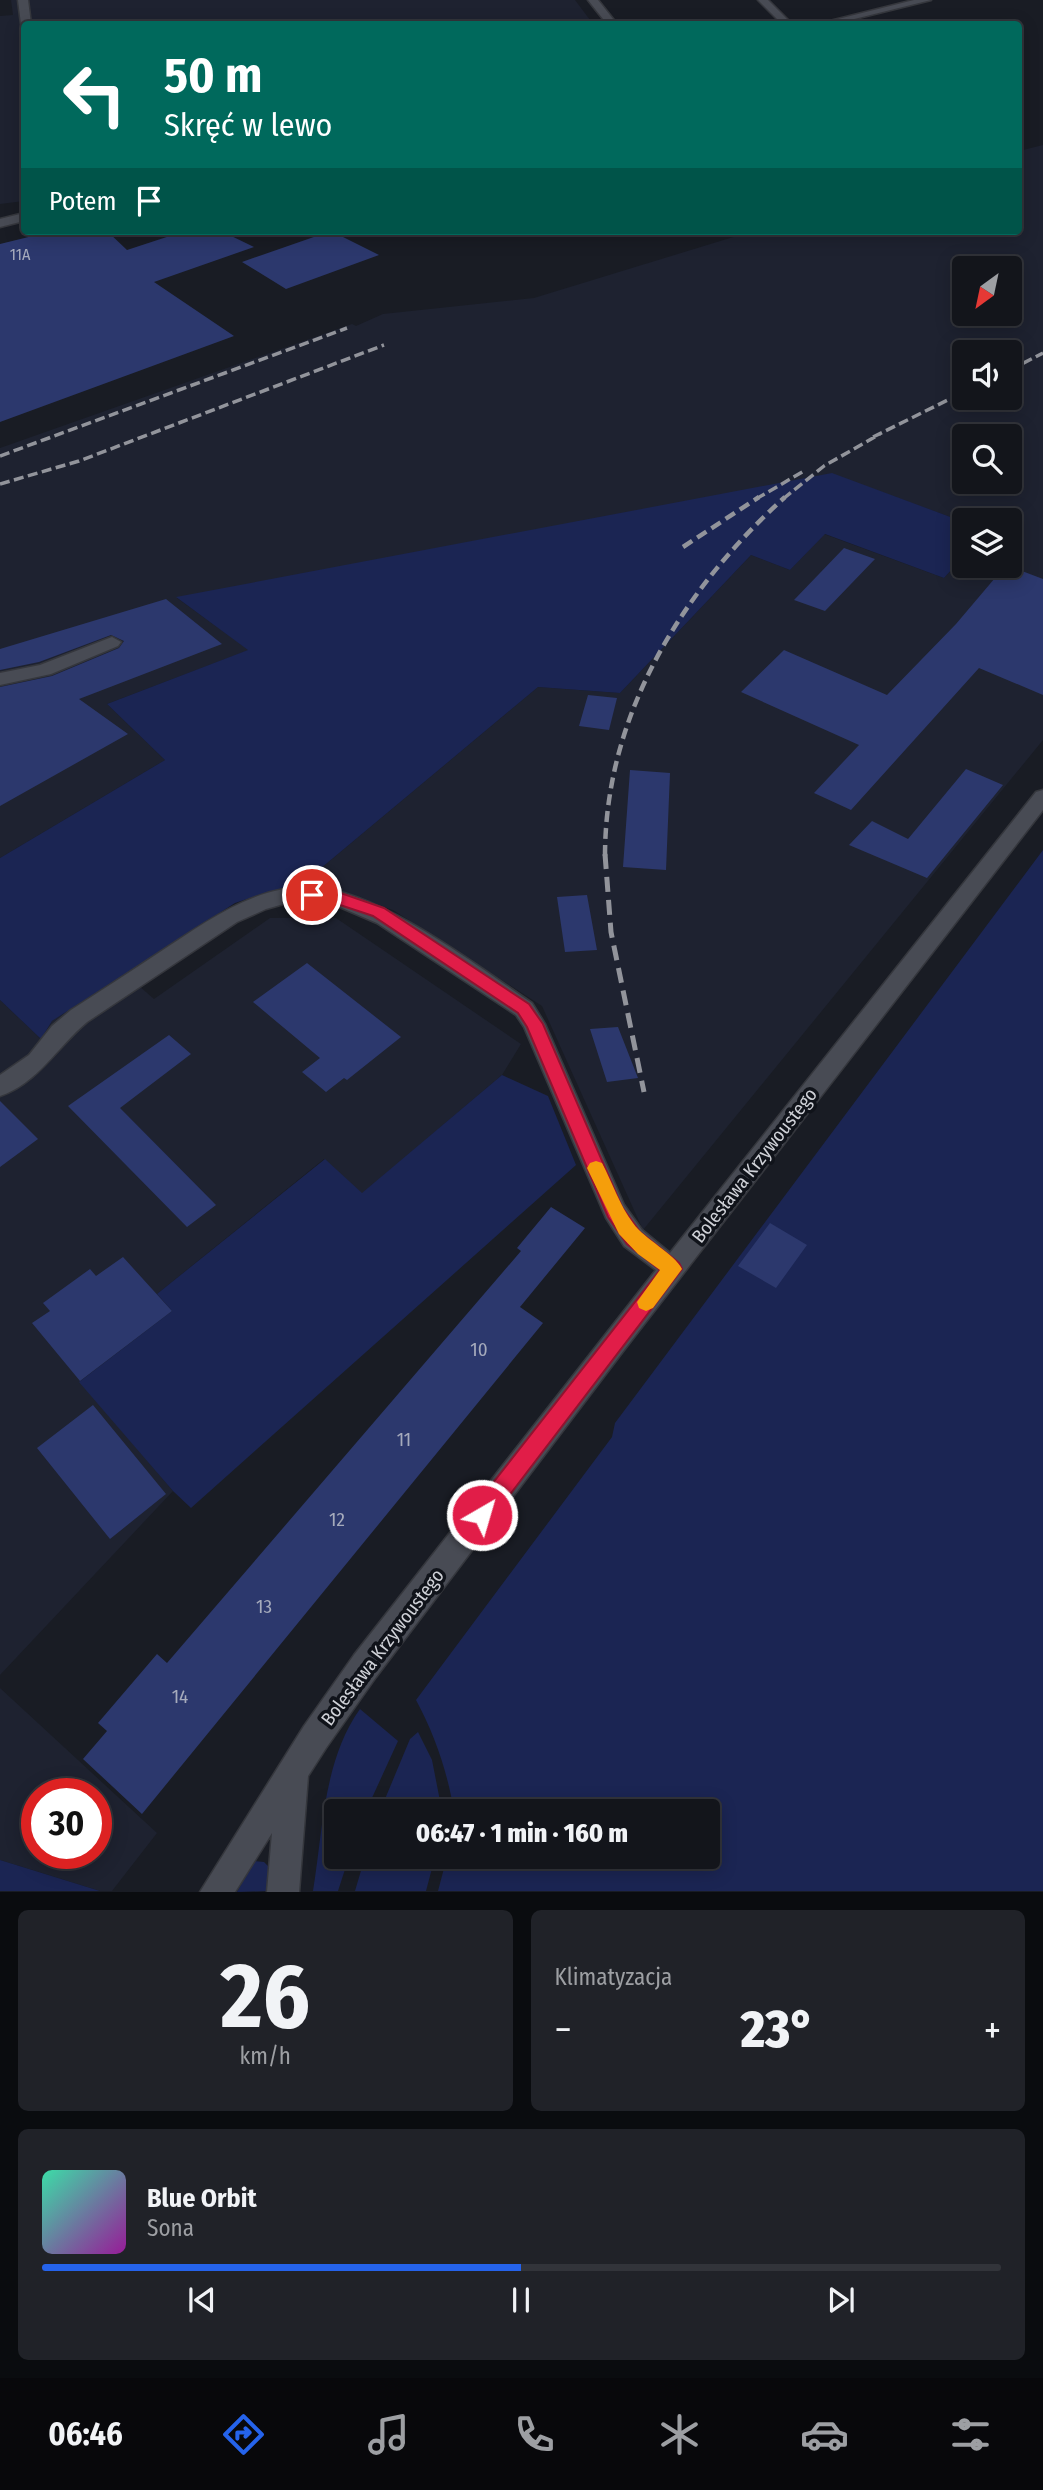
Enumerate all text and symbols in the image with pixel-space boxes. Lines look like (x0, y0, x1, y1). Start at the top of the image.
text: 50 m (164, 46, 262, 105)
icon: left (49, 49, 140, 140)
text: Skręć w lewo (164, 106, 332, 144)
icon: arrive (130, 182, 168, 220)
text: Potem (49, 186, 116, 217)
house number: 11A (10, 245, 31, 264)
north arrow (952, 256, 1022, 326)
map controls (952, 256, 1022, 578)
button: sound (952, 340, 1022, 410)
button: search (952, 424, 1022, 494)
button: layers (952, 508, 1022, 578)
pin (282, 865, 342, 925)
icon: arrive (293, 876, 331, 914)
street label: Bolesława Krzywoustego (687, 1083, 822, 1247)
house number: 10 (470, 1338, 488, 1361)
house number: 11 (397, 1428, 411, 1451)
position arrow (445, 1478, 519, 1552)
house number: 12 (329, 1508, 345, 1531)
street label: Bolesława Krzywoustego (316, 1564, 449, 1730)
house number: 13 (256, 1595, 272, 1618)
house number: 14 (172, 1685, 188, 1708)
speed limit sign: 30 (21, 1778, 112, 1869)
text: 06:47 · 1 min · 160 m (416, 1818, 628, 1849)
text: 26 (220, 1942, 310, 2051)
text: Klimatyzacja (555, 1963, 672, 1991)
text: 23° (741, 1998, 815, 2061)
text: − (555, 2007, 572, 2053)
text: + (984, 2007, 1001, 2053)
text: km/h (240, 2042, 291, 2070)
text: Blue Orbit (147, 2183, 257, 2214)
text: Sona (147, 2214, 194, 2242)
icon: previous (183, 2281, 221, 2319)
icon: pause (502, 2281, 540, 2319)
icon: next (822, 2281, 860, 2319)
icon: directions (219, 2410, 268, 2459)
icon: music (364, 2410, 413, 2459)
icon: phone (510, 2410, 559, 2459)
icon: climate (655, 2410, 704, 2459)
icon: car (800, 2410, 849, 2459)
icon: filters (946, 2410, 995, 2459)
text: 06:46 (48, 2415, 123, 2453)

